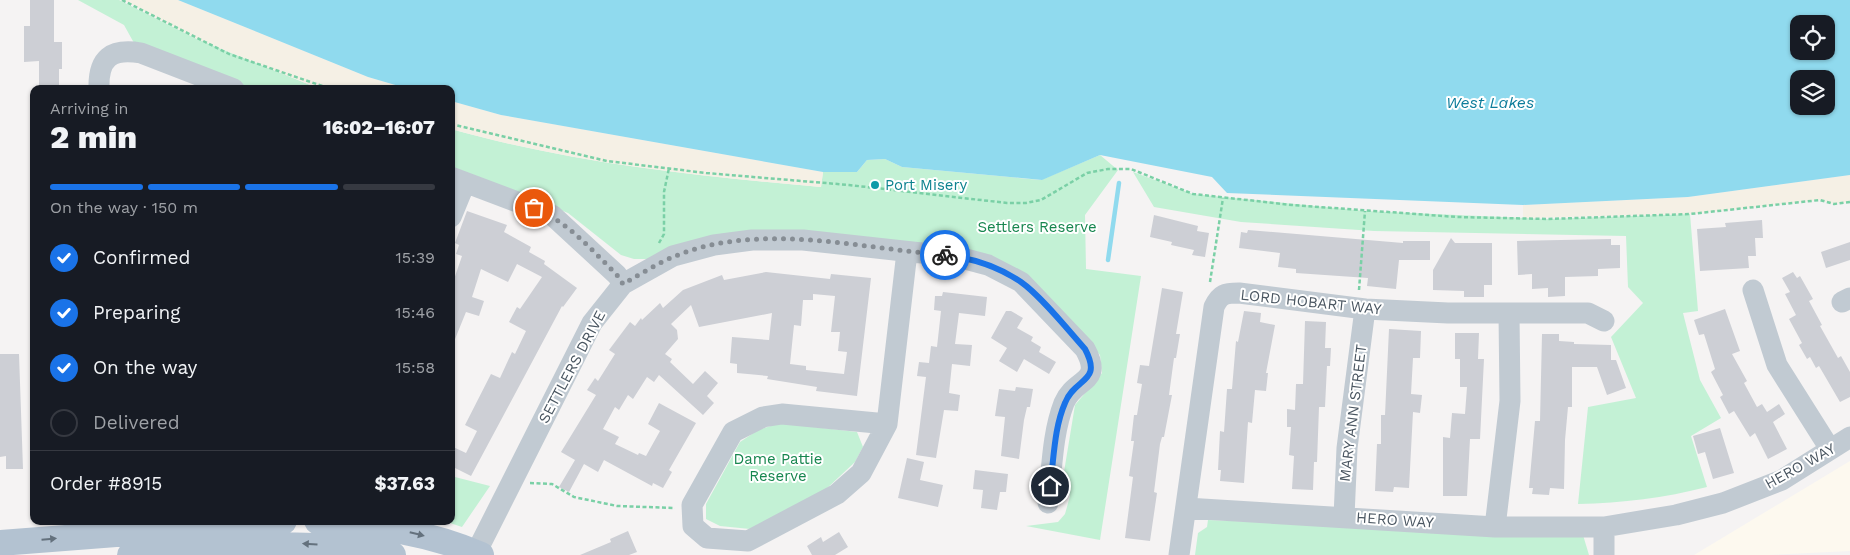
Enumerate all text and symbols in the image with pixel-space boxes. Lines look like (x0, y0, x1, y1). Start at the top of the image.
map controls (1790, 15, 1835, 115)
button: locate (1790, 15, 1835, 60)
button: layers (1790, 70, 1835, 115)
water label: West Lakes (1446, 93, 1534, 112)
text: Arriving in (50, 99, 128, 118)
text: 16:02–16:07 (323, 116, 435, 139)
text: 2 min (50, 118, 137, 156)
place label: Port Misery (885, 176, 968, 194)
marker: Port Misery (869, 179, 881, 191)
pin (513, 187, 555, 229)
icon: bag (520, 194, 548, 222)
text: On the way · 150 m (50, 198, 198, 217)
park label: Settlers Reserve (977, 218, 1097, 236)
courier (920, 230, 970, 280)
icon: bike (931, 241, 959, 269)
icon: check (50, 244, 78, 272)
text: Confirmed (93, 246, 190, 269)
text: 15:39 (396, 248, 435, 267)
street label: LORD HOBART WAY (1239, 286, 1383, 318)
icon: check (50, 299, 78, 327)
text: Preparing (93, 301, 180, 324)
text: 15:46 (395, 303, 435, 322)
street label: SETTLERS DRIVE (535, 308, 609, 426)
street label: MARY ANN STREET (1336, 343, 1370, 483)
icon: check (50, 354, 78, 382)
text: On the way (93, 356, 197, 379)
text: 15:58 (396, 358, 435, 377)
text: Delivered (93, 411, 180, 434)
street label: HERO WAY (1762, 439, 1839, 493)
park label: Dame Pattie Reserve (734, 450, 822, 485)
pin (1029, 465, 1071, 507)
text: Order #8915 (50, 472, 162, 495)
text: $37.63 (374, 472, 435, 495)
icon: home (1036, 472, 1064, 500)
street label: HERO WAY (1356, 508, 1435, 532)
one-way arrow (409, 530, 425, 538)
one-way arrow (41, 534, 57, 542)
one-way arrow (301, 540, 317, 548)

